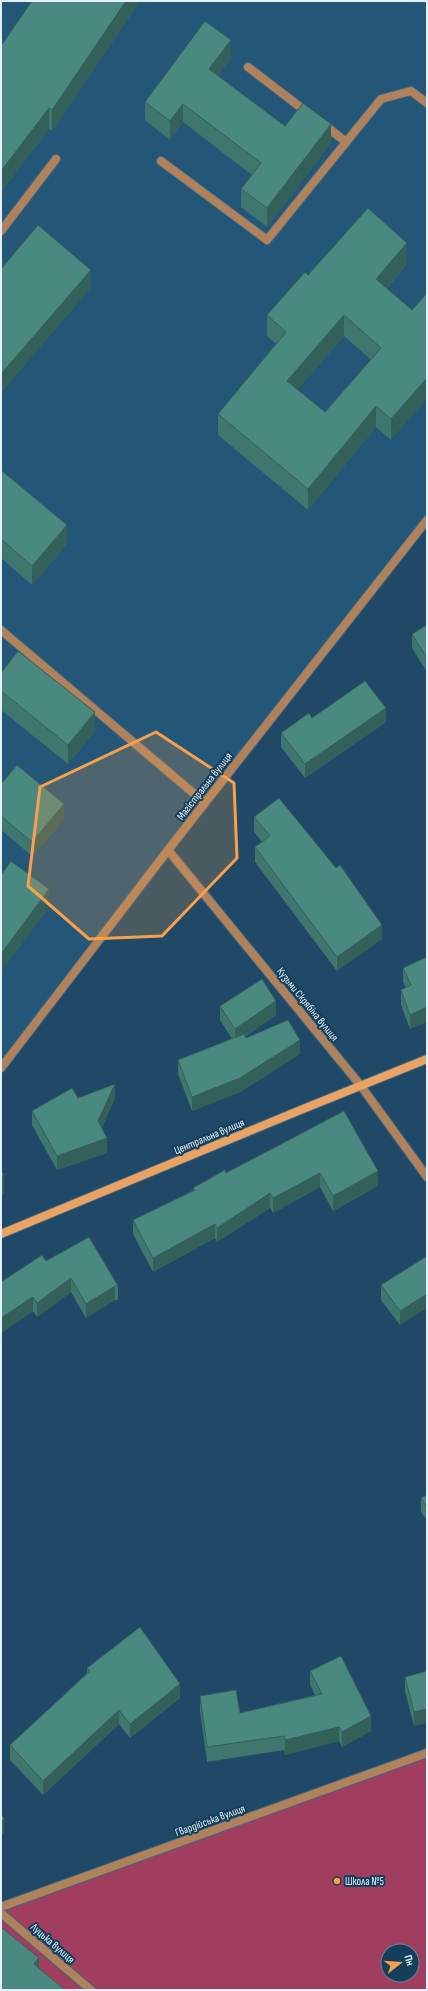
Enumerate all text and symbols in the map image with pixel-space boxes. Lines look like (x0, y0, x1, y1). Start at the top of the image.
street label: Магістральна вулиця (174, 750, 235, 823)
street label: Кузьми Скрябіна вулиця (274, 965, 341, 1044)
street label: Центральна вулиця (172, 1116, 246, 1157)
street label: Гвардійська вулиця (173, 1802, 247, 1839)
place label: Школа №5 (345, 1875, 384, 1888)
marker: Школа №5 (332, 1876, 342, 1886)
street label: Луцька вулиця (27, 1920, 77, 1966)
north arrow (380, 1943, 420, 1983)
text: Пн (401, 1953, 417, 1967)

